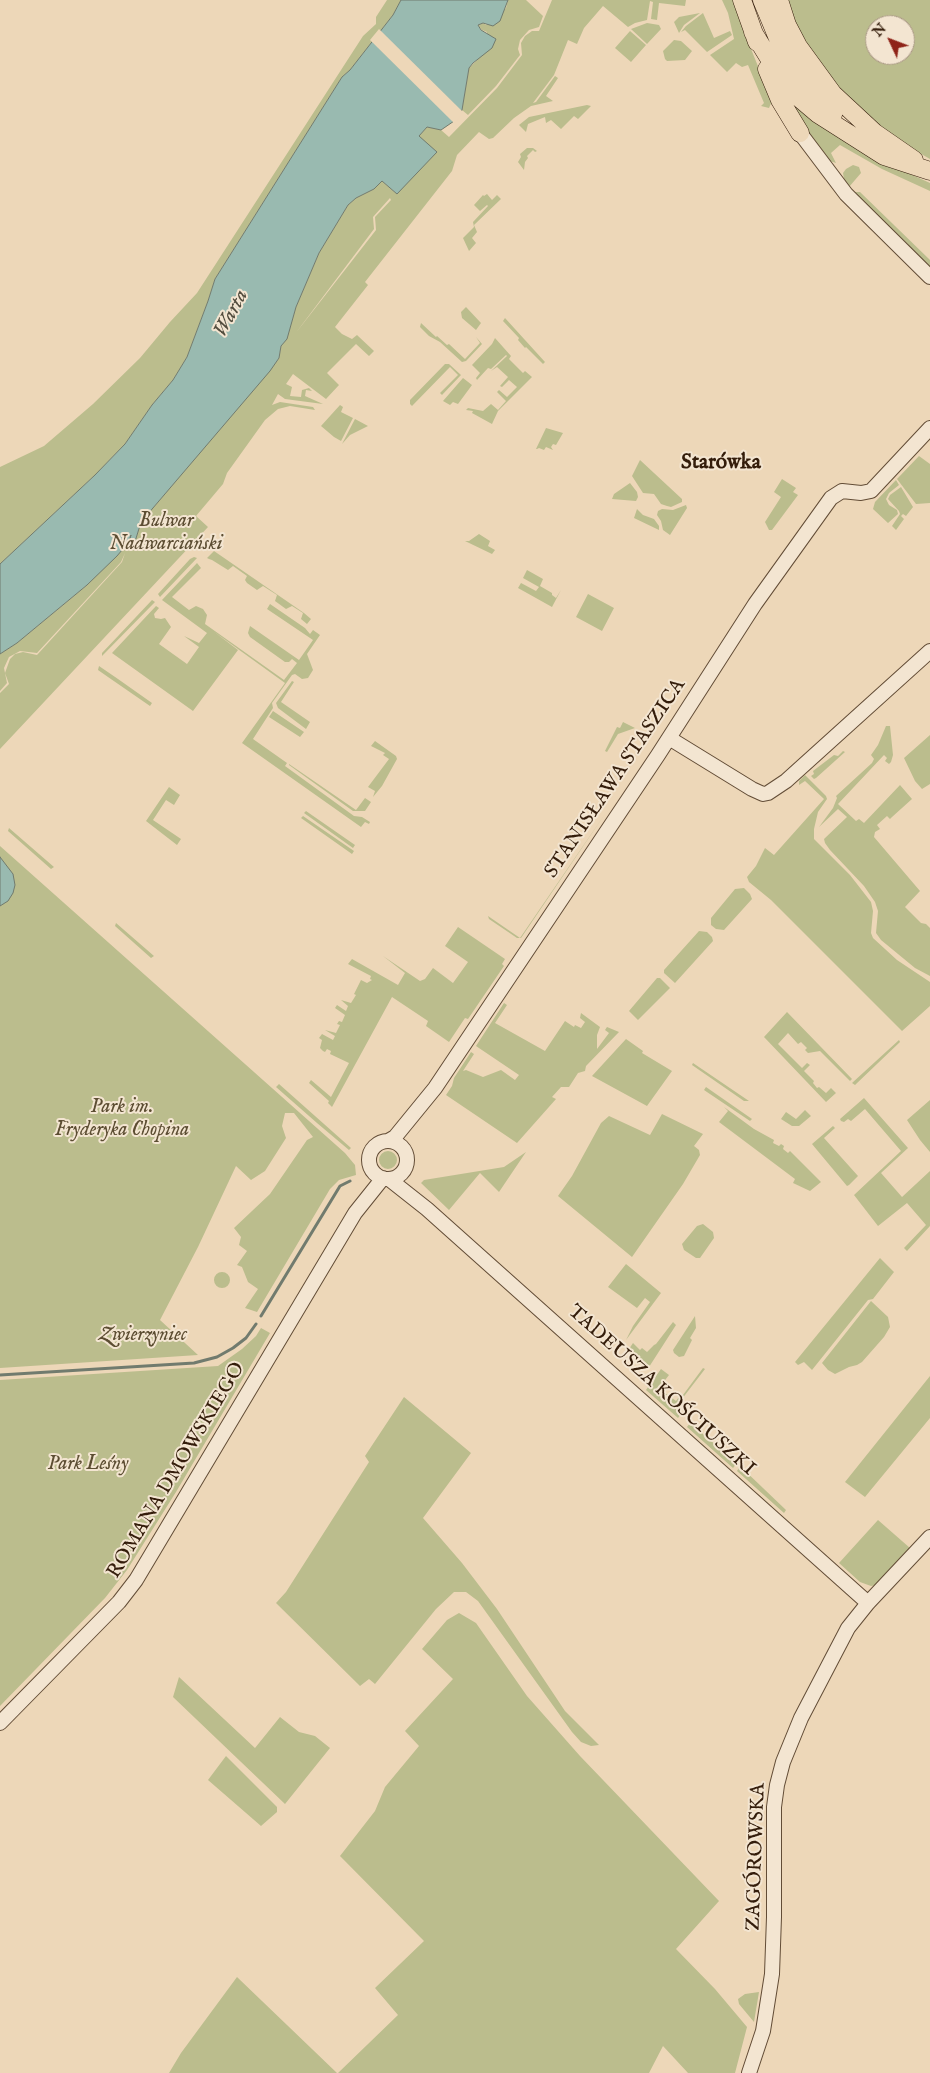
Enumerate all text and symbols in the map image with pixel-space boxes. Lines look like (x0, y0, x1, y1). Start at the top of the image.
north arrow (865, 15, 915, 65)
text: N (869, 20, 890, 41)
water label: Warta (209, 286, 255, 342)
district label: Starówka (681, 451, 761, 477)
park label: Bulwar Nadwarciański (110, 510, 222, 557)
street label: STANISŁAWA STASZICA (540, 675, 692, 883)
park label: Park im. Fryderyka Chopina (55, 1096, 189, 1143)
street label: TADEUSZA KOŚCIUSZKI (562, 1300, 760, 1482)
park label: Zwierzyniec (99, 1324, 187, 1348)
street label: ROMANA DMOWSKIEGO (103, 1359, 251, 1583)
park label: Park Leśny (48, 1453, 128, 1477)
street label: ZAGÓROWSKA (742, 1783, 772, 1931)

